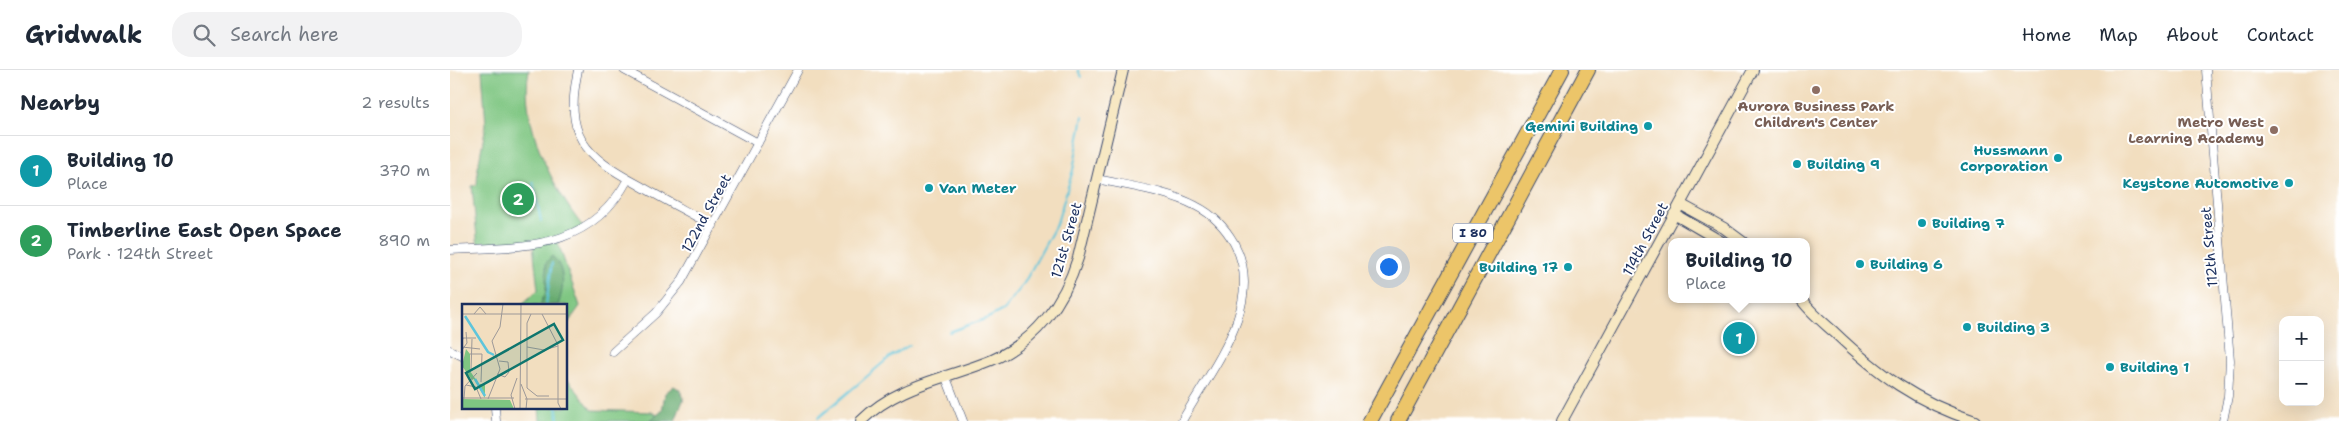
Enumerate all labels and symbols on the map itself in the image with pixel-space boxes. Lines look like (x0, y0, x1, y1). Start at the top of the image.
marker: Aurora Business Park Children's Center (1810, 84, 1822, 96)
place label: Aurora Business Park Children's Center (1738, 97, 1894, 131)
place label: Metro West Learning Academy (2128, 113, 2264, 147)
place label: Gemini Building (1525, 117, 1638, 135)
marker: Gemini Building (1642, 120, 1654, 132)
marker: Metro West Learning Academy (2268, 124, 2280, 136)
place label: Hussmann Corporation (1960, 141, 2048, 175)
marker: Hussmann Corporation (2052, 152, 2064, 164)
place label: Building 9 (1807, 155, 1880, 173)
marker: Building 9 (1791, 158, 1803, 170)
street label: 122nd Street (677, 171, 735, 255)
place label: Keystone Automotive (2123, 174, 2279, 192)
marker: Keystone Automotive (2283, 177, 2295, 189)
place label: Van Meter (939, 179, 1017, 197)
pin: 2 (502, 180, 534, 218)
marker: Van Meter (923, 182, 935, 194)
street label: 114th Street (1618, 199, 1672, 279)
street label: 121st Street (1047, 200, 1085, 280)
street label: 112th Street (2197, 206, 2221, 288)
place label: Building 7 (1932, 214, 2005, 232)
marker: Building 7 (1916, 217, 1928, 229)
road number: I 80 (1453, 224, 1493, 242)
your location (1376, 254, 1402, 280)
place label: Building 6 (1870, 255, 1943, 273)
place label: Building 17 (1479, 258, 1558, 276)
marker: Building 6 (1854, 258, 1866, 270)
marker: Building 17 (1562, 261, 1574, 273)
inset map (462, 304, 568, 408)
place label: Building 3 (1977, 318, 2050, 336)
pin: 1 (1723, 319, 1755, 357)
marker: Building 3 (1961, 321, 1973, 333)
place label: Building 1 (2120, 358, 2189, 376)
marker: Building 1 (2104, 361, 2116, 373)

